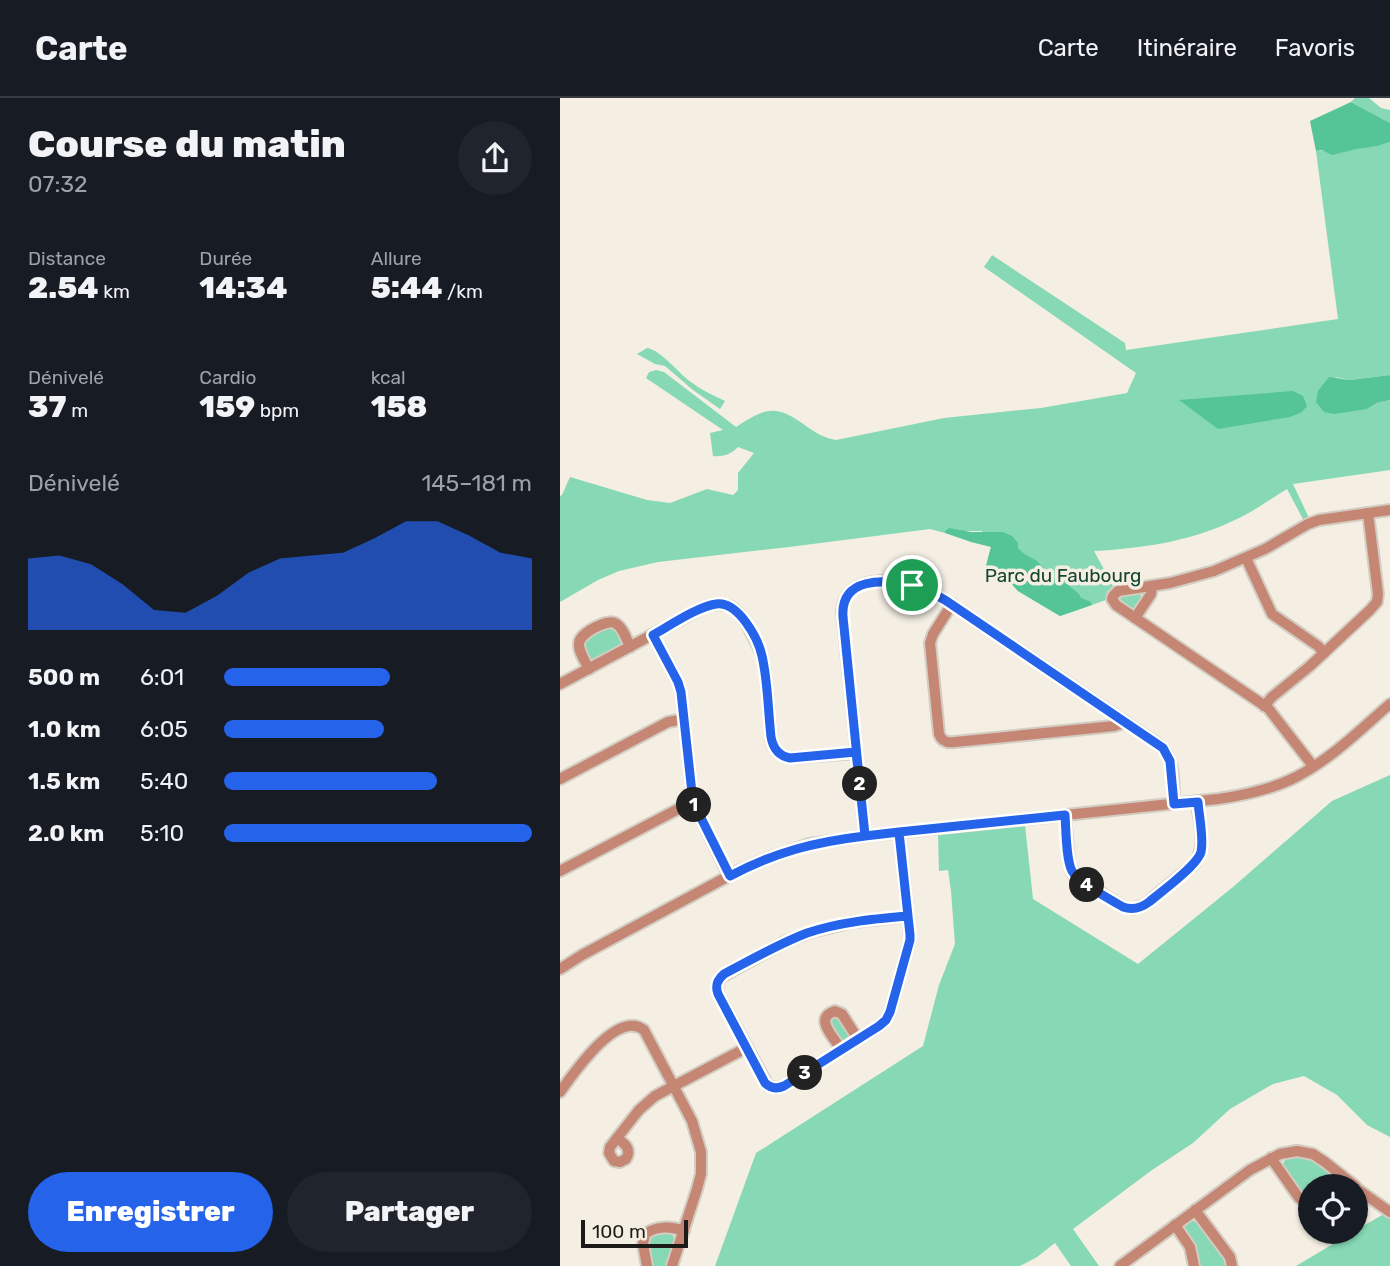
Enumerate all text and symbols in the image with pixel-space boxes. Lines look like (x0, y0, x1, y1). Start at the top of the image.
text: Carte (35, 29, 128, 68)
text: Carte (1038, 34, 1099, 62)
text: Itinéraire (1137, 34, 1237, 62)
text: Favoris (1275, 34, 1355, 62)
text: Course du matin (28, 121, 346, 167)
button: share (458, 121, 532, 195)
text: 07:32 (28, 170, 88, 198)
text: Distance (28, 247, 106, 270)
text: Durée (199, 247, 252, 270)
text: Allure (371, 247, 422, 270)
text: 2.54 (28, 270, 99, 306)
text: 14:34 (199, 270, 287, 306)
text: 5:44 (371, 270, 442, 306)
text: km (99, 280, 130, 303)
text: /km (442, 280, 483, 303)
text: Dénivelé (28, 366, 104, 389)
text: Cardio (199, 366, 256, 389)
text: kcal (371, 366, 406, 389)
text: 37 (28, 389, 67, 425)
text: 159 (199, 389, 255, 425)
text: 158 (371, 389, 427, 425)
text: m (67, 399, 88, 422)
text: bpm (255, 399, 299, 422)
text: Dénivelé (28, 469, 120, 497)
text: 145–181 m (421, 469, 532, 497)
pin (882, 555, 942, 615)
park label: Parc du Faubourg (985, 564, 1141, 587)
icon: arrive (893, 566, 931, 604)
text: 500 m (28, 663, 100, 691)
text: 6:01 (140, 663, 184, 691)
text: 1.0 km (28, 715, 101, 743)
text: 6:05 (140, 715, 188, 743)
pin: 2 (842, 766, 878, 802)
text: 1.5 km (28, 767, 100, 795)
text: 5:40 (140, 767, 188, 795)
text: 2 (853, 772, 866, 795)
pin: 1 (676, 788, 712, 822)
text: 1 (689, 793, 698, 816)
text: 2.0 km (28, 819, 104, 847)
text: 5:10 (140, 819, 184, 847)
pin: 4 (1070, 868, 1104, 902)
text: 4 (1080, 873, 1093, 896)
pin: 3 (788, 1056, 822, 1090)
text: 3 (798, 1061, 811, 1084)
button: Enregistrer (28, 1172, 273, 1252)
button: Partager (287, 1172, 532, 1252)
map controls (1298, 1174, 1368, 1244)
button: locate (1298, 1174, 1368, 1244)
scale bar (581, 1217, 688, 1249)
text: 100 m (592, 1220, 646, 1243)

